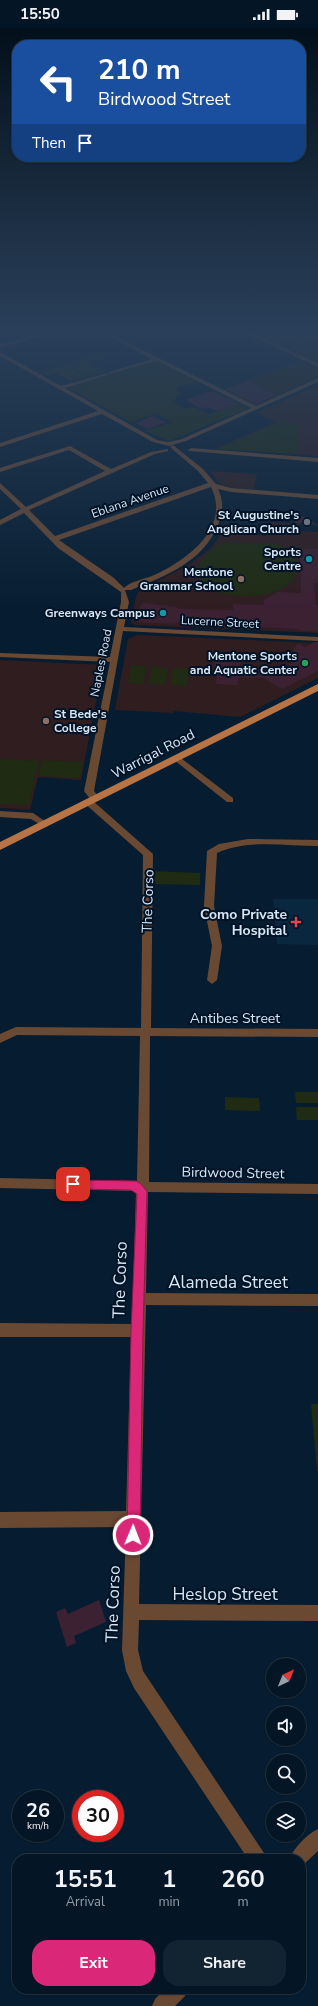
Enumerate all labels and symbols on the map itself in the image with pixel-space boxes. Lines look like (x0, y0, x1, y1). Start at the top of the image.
street label: Eblana Avenue (89, 480, 171, 522)
place label: St Augustine's Anglican Church (207, 507, 299, 537)
marker: St Augustine's Anglican Church (302, 517, 312, 527)
place label: Sports Centre (264, 544, 301, 574)
marker: Sports Centre (304, 554, 314, 564)
place label: Mentone Grammar School (139, 564, 233, 594)
marker: Mentone Grammar School (236, 574, 246, 584)
place label: Greenways Campus (45, 605, 155, 621)
marker: Greenways Campus (158, 608, 168, 618)
street label: Lucerne Street (180, 612, 260, 632)
street label: Naples Road (87, 628, 115, 698)
place label: Mentone Sports and Aquatic Center (190, 648, 297, 678)
marker: Mentone Sports and Aquatic Center (300, 658, 310, 668)
place label: St Bede's College (54, 706, 107, 736)
marker: St Bede's College (41, 716, 51, 726)
street label: Warrigal Road (108, 725, 198, 783)
street label: The Corso (137, 869, 159, 933)
place label: Como Private Hospital (200, 905, 288, 940)
marker: Como Private Hospital (290, 916, 302, 928)
street label: Antibes Street (190, 1009, 280, 1028)
street label: Birdwood Street (181, 1163, 285, 1183)
pin (56, 1167, 90, 1201)
street label: The Corso (107, 1241, 133, 1319)
street label: Alameda Street (168, 1271, 289, 1294)
position arrow (112, 1514, 154, 1556)
street label: The Corso (100, 1565, 126, 1643)
street label: Heslop Street (172, 1583, 279, 1606)
north arrow (266, 1658, 306, 1698)
speed limit sign: 30 (72, 1790, 124, 1842)

